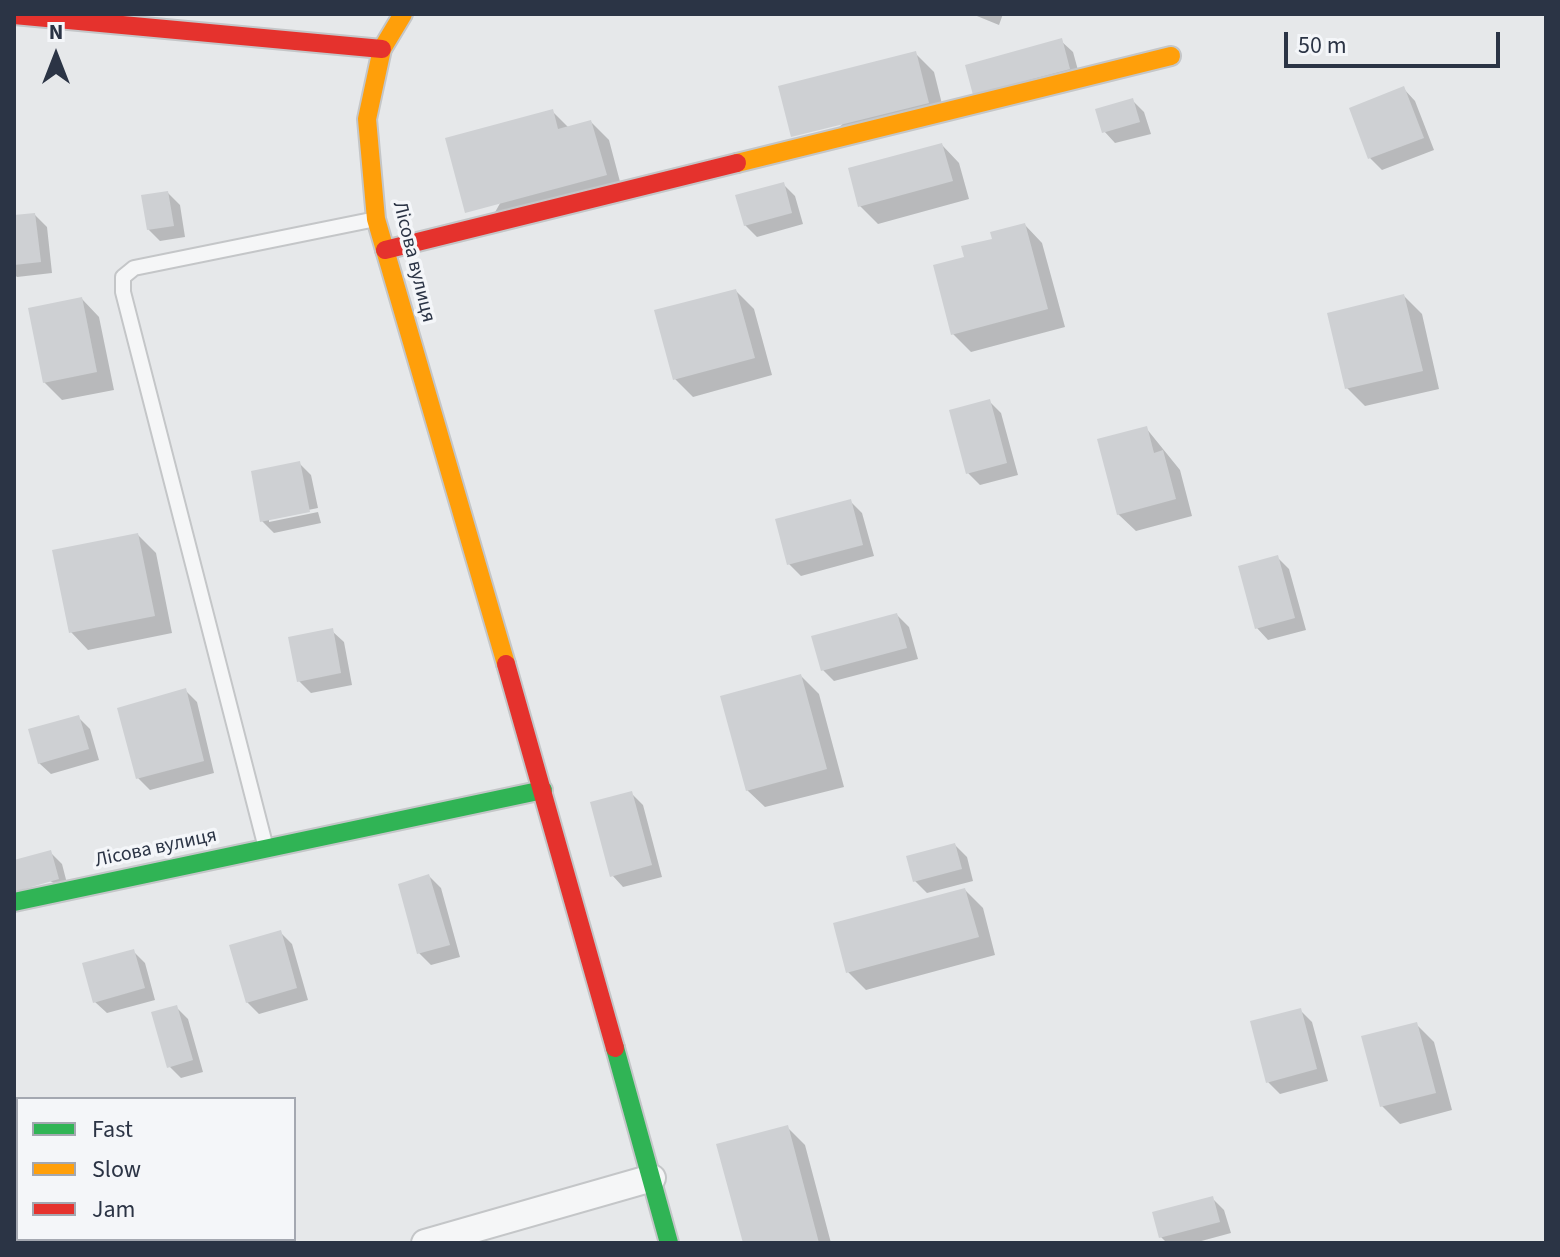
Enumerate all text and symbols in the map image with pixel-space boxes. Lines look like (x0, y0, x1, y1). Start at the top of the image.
north arrow (16, 16, 96, 96)
text: N (49, 16, 63, 48)
scale bar (1288, 16, 1504, 66)
text: 50 m (1298, 28, 1347, 63)
street label: Лісова вулиця (386, 199, 440, 325)
street label: Лісова вулиця (93, 824, 219, 874)
legend (16, 1097, 296, 1241)
text: Fast (92, 1112, 133, 1147)
text: Slow (92, 1152, 141, 1187)
text: Jam (92, 1192, 136, 1227)

